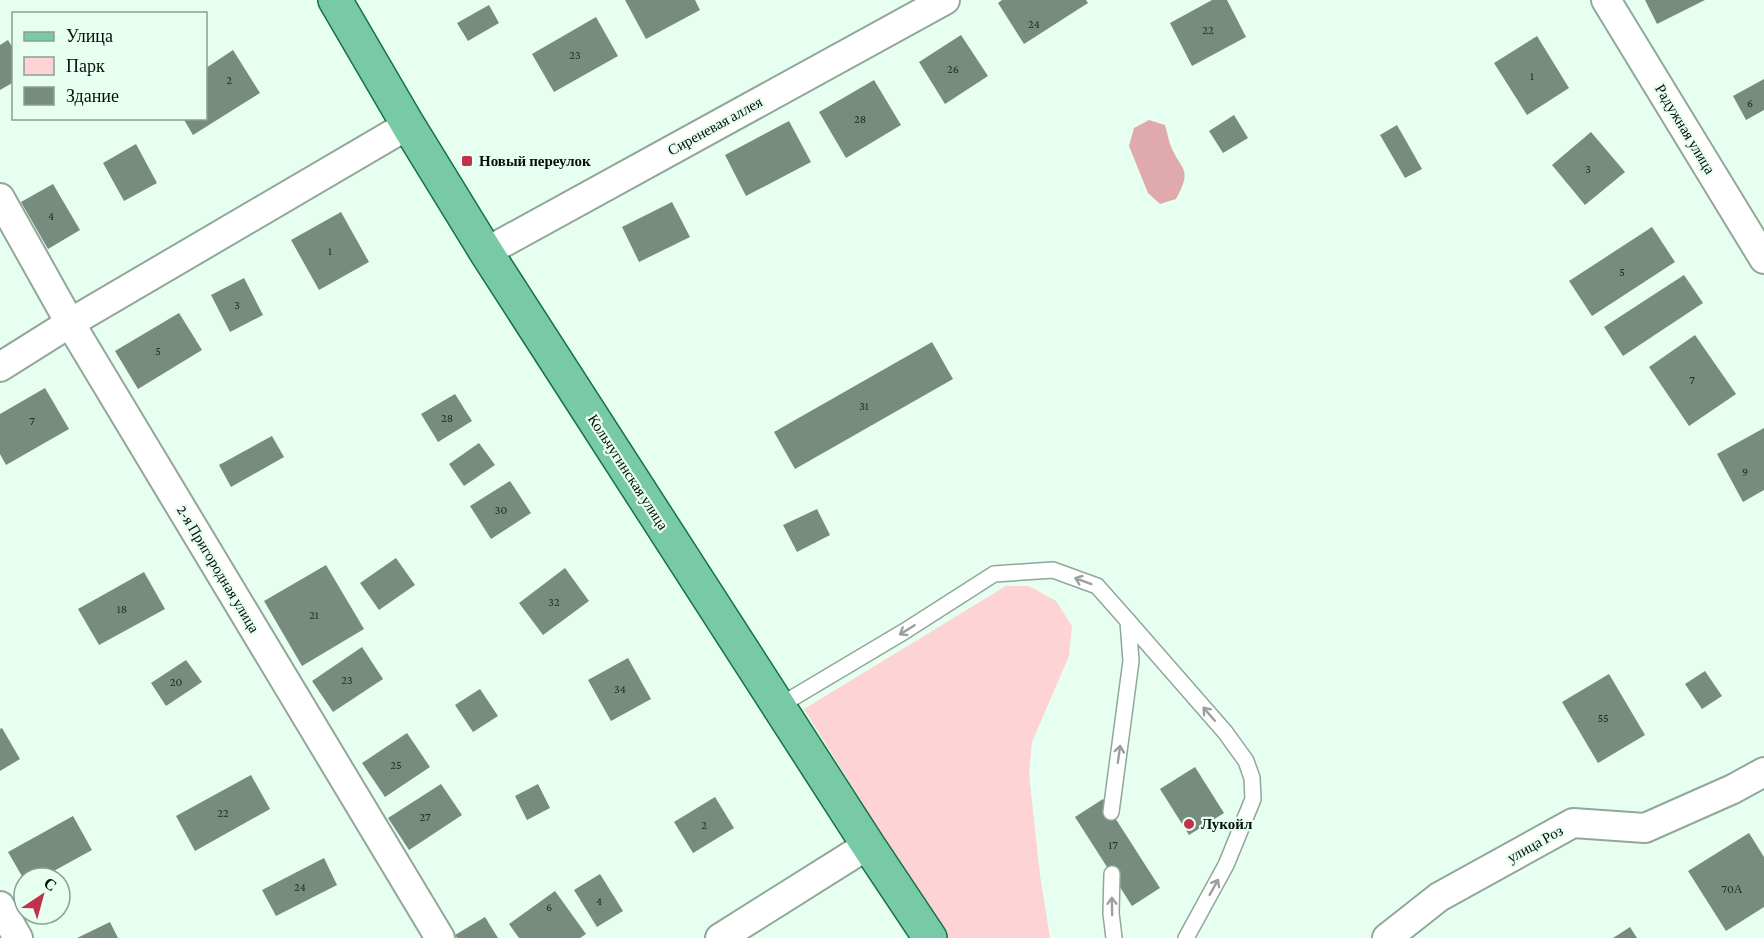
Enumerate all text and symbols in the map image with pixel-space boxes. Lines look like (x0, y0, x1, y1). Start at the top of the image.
legend (12, 12, 207, 120)
house number: 24 (1028, 17, 1040, 31)
house number: 22 (1202, 23, 1214, 37)
text: Улица (66, 26, 113, 46)
house number: 23 (569, 48, 581, 62)
text: Парк (66, 56, 105, 76)
house number: 26 (947, 62, 959, 76)
house number: 1 (1530, 69, 1534, 83)
house number: 2 (226, 73, 232, 87)
street label: Радужная улица (1652, 81, 1718, 177)
text: Здание (66, 86, 119, 106)
street label: Сиреневая аллея (665, 93, 765, 159)
house number: 6 (1747, 96, 1753, 110)
house number: 28 (854, 112, 866, 126)
place label: Новый переулок (479, 153, 591, 169)
marker: Новый переулок (460, 154, 474, 168)
house number: 3 (1585, 162, 1591, 176)
house number: 4 (48, 209, 54, 223)
house number: 1 (328, 244, 332, 258)
house number: 5 (1619, 265, 1625, 279)
house number: 3 (234, 298, 240, 312)
house number: 5 (155, 344, 161, 358)
house number: 7 (1689, 373, 1695, 387)
house number: 31 (859, 399, 869, 413)
house number: 28 (441, 411, 453, 425)
street label: Кольчугинская улица (585, 411, 671, 533)
house number: 7 (29, 414, 35, 428)
house number: 9 (1742, 465, 1748, 479)
street label: 2-я Пригородная улица (174, 502, 263, 636)
house number: 30 (495, 503, 507, 517)
one-way arrow (1075, 575, 1093, 586)
house number: 32 (548, 595, 560, 609)
house number: 18 (117, 602, 127, 616)
house number: 21 (309, 608, 319, 622)
one-way arrow (899, 624, 916, 636)
house number: 23 (341, 673, 353, 687)
house number: 20 (170, 675, 182, 689)
house number: 34 (614, 682, 626, 696)
one-way arrow (1202, 707, 1216, 722)
house number: 55 (1597, 711, 1609, 725)
one-way arrow (1114, 745, 1125, 764)
house number: 25 (390, 758, 402, 772)
house number: 22 (217, 806, 229, 820)
house number: 27 (419, 810, 431, 824)
place label: Лукойл (1201, 816, 1253, 832)
marker: Лукойл (1182, 817, 1196, 831)
house number: 2 (701, 818, 707, 832)
street label: улица Роз (1504, 822, 1566, 866)
house number: 17 (1108, 838, 1118, 852)
north arrow (12, 866, 72, 926)
text: С (41, 874, 60, 895)
one-way arrow (1208, 879, 1220, 896)
house number: 24 (294, 880, 306, 894)
house number: 70А (1722, 882, 1743, 896)
house number: 4 (596, 894, 602, 908)
one-way arrow (1106, 897, 1117, 917)
house number: 6 (546, 900, 552, 914)

